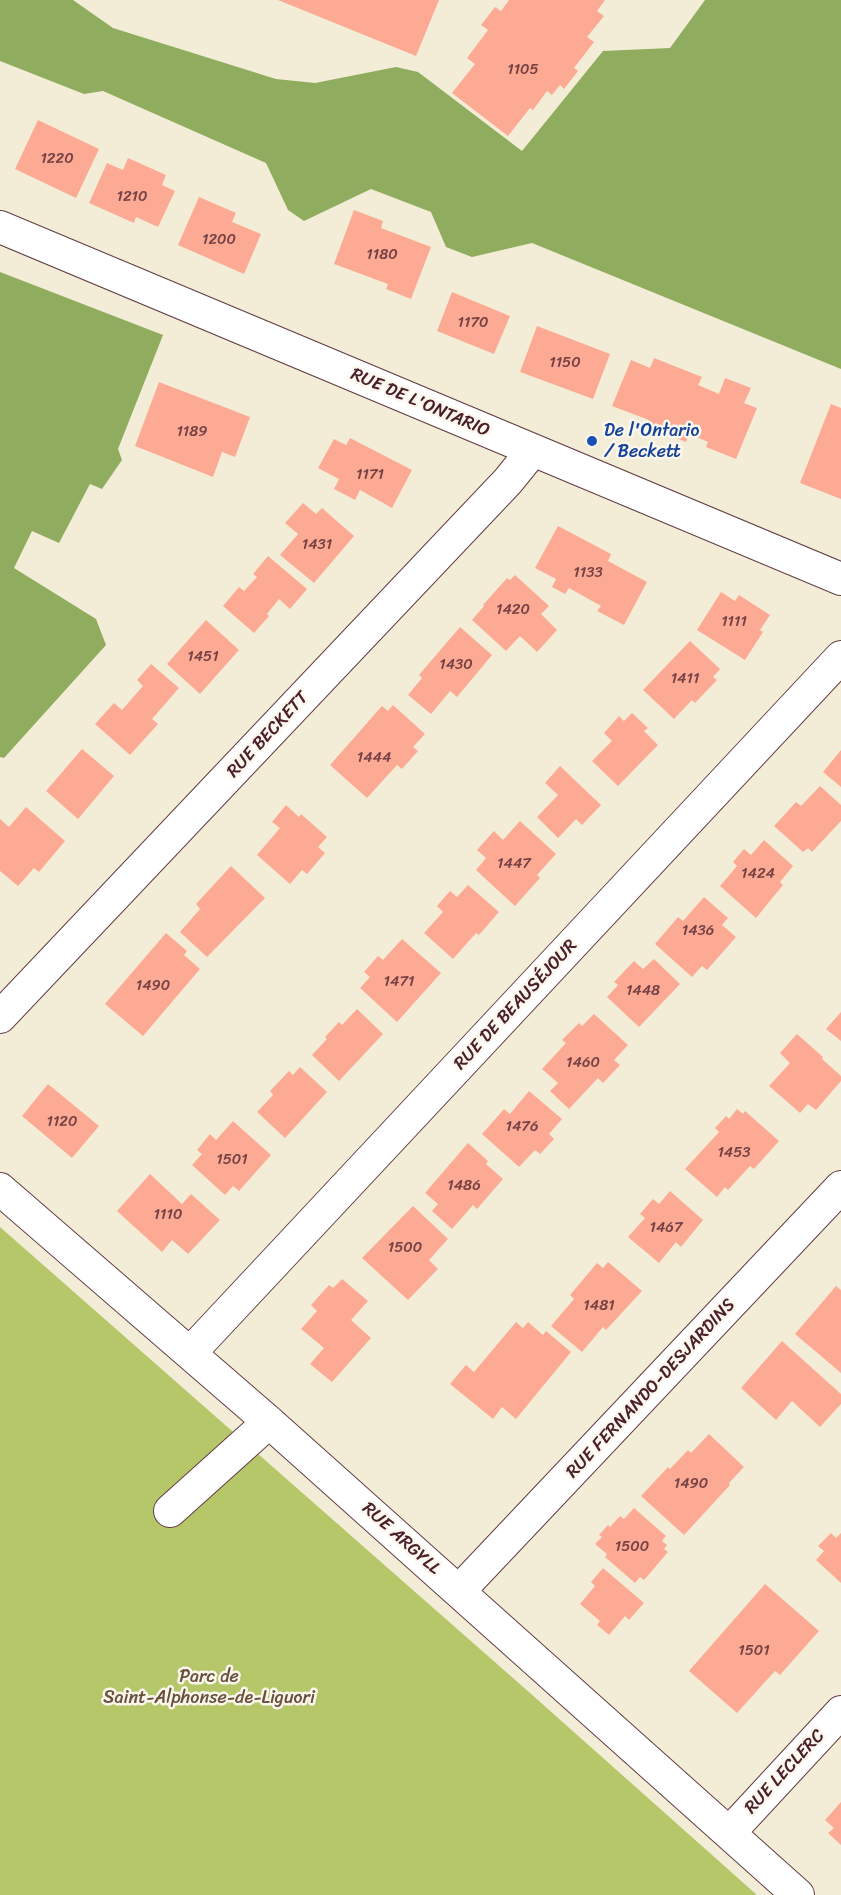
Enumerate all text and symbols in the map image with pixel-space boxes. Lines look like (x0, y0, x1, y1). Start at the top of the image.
house number: 1105 (507, 61, 539, 79)
house number: 1220 (40, 150, 74, 168)
house number: 1210 (116, 188, 148, 206)
house number: 1200 (202, 231, 236, 249)
house number: 1180 (366, 246, 398, 264)
house number: 1170 (458, 314, 488, 332)
house number: 1150 (549, 354, 581, 372)
street label: RUE DE L'ONTARIO (347, 364, 493, 442)
place label: De l'Ontario / Beckett (604, 420, 699, 462)
house number: 1189 (176, 423, 208, 441)
marker: De l'Ontario / Beckett (585, 434, 599, 448)
house number: 1171 (356, 466, 384, 484)
house number: 1431 (302, 536, 332, 554)
house number: 1133 (573, 564, 603, 582)
house number: 1420 (496, 601, 530, 619)
house number: 1111 (721, 613, 747, 631)
house number: 1451 (187, 648, 219, 666)
house number: 1430 (439, 656, 473, 674)
house number: 1411 (671, 670, 699, 688)
street label: RUE BECKETT (223, 688, 313, 782)
house number: 1444 (357, 749, 391, 767)
house number: 1447 (497, 855, 531, 873)
house number: 1424 (741, 865, 775, 883)
house number: 1436 (682, 922, 714, 940)
street label: RUE DE BEAUSÉJOUR (450, 935, 582, 1075)
house number: 1471 (384, 973, 414, 991)
house number: 1490 (136, 977, 170, 995)
house number: 1448 (626, 982, 660, 1000)
house number: 1460 (566, 1054, 600, 1072)
house number: 1120 (46, 1113, 78, 1131)
house number: 1476 (506, 1118, 538, 1136)
house number: 1453 (717, 1144, 751, 1162)
house number: 1501 (216, 1151, 248, 1169)
house number: 1486 (447, 1177, 481, 1195)
house number: 1110 (154, 1206, 182, 1224)
house number: 1467 (650, 1219, 682, 1237)
house number: 1500 (388, 1239, 422, 1257)
street label: RUE FERNANDO-DESJARDINS (562, 1295, 740, 1483)
house number: 1481 (583, 1297, 615, 1315)
house number: 1490 (674, 1475, 708, 1493)
street label: RUE ARGYLL (357, 1498, 445, 1580)
house number: 1500 (615, 1538, 649, 1556)
house number: 1501 (738, 1642, 770, 1660)
park label: Parc de Saint-Alphonse-de-Liguori (103, 1666, 315, 1708)
street label: RUE LECLERC (740, 1725, 830, 1819)

